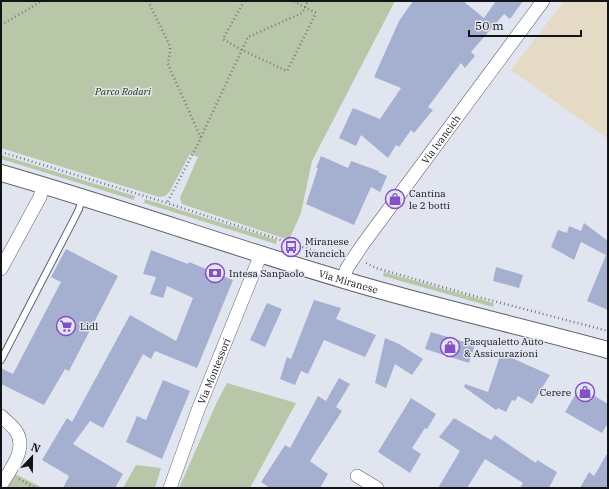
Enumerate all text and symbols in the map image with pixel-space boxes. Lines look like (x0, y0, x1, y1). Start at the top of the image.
scale bar (469, 12, 581, 38)
text: 50 m (475, 18, 504, 33)
park label: Parco Rodari (94, 85, 151, 98)
street label: Via Ivancich (418, 112, 463, 166)
place label: Cantina le 2 botti (409, 187, 450, 212)
shop icon: Cantina le 2 botti (384, 188, 406, 210)
place label: Miranese Ivancich (305, 235, 349, 260)
bus stop icon: Miranese Ivancich (280, 236, 302, 258)
bank icon: Intesa Sanpaolo (204, 262, 226, 284)
street label: Via Miranese (317, 266, 380, 296)
place label: Intesa Sanpaolo (229, 267, 304, 280)
supermarket icon: Lidl (55, 315, 77, 337)
place label: Lidl (80, 320, 98, 333)
place label: Pasqualetto Auto & Assicurazioni (464, 335, 544, 360)
street label: Via Montessori (195, 336, 233, 406)
shop icon: Pasqualetto Auto & Assicurazioni (439, 336, 461, 358)
shop icon: Cerere (574, 381, 596, 403)
place label: Cerere (540, 386, 571, 399)
north arrow (12, 437, 52, 477)
text: N (29, 440, 43, 456)

